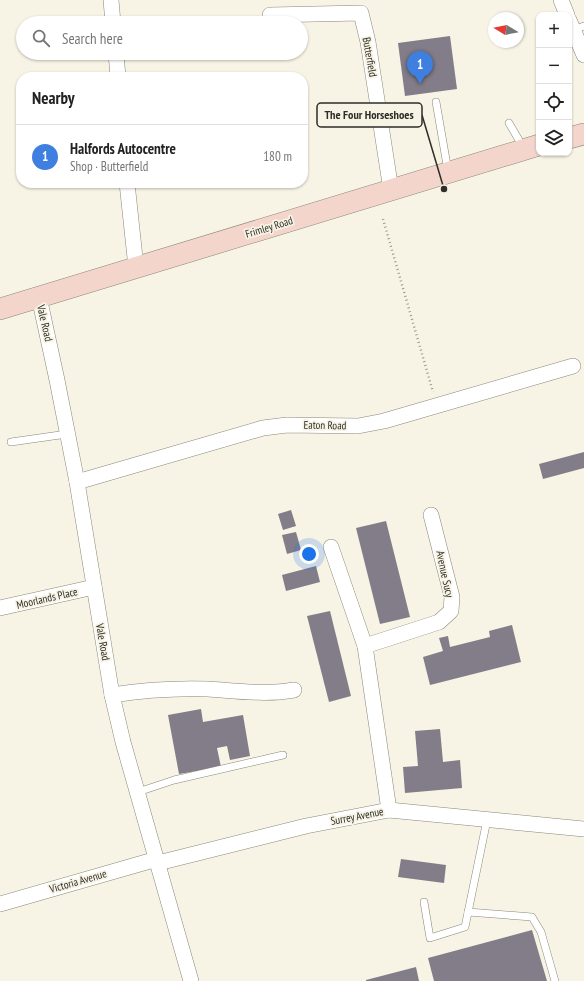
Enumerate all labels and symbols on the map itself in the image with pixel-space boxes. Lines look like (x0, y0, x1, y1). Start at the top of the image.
north arrow (488, 12, 524, 48)
street label: Butterfield (360, 36, 380, 78)
pin: 1 (407, 51, 433, 84)
callout: The Four Horseshoes (317, 103, 422, 127)
text: The Four Horseshoes (324, 107, 414, 122)
street label: Frimley Road (244, 213, 295, 241)
street label: Vale Road (34, 302, 56, 343)
street label: Eaton Road (304, 418, 347, 432)
your location (299, 544, 319, 564)
street label: Avenue Sucy (433, 549, 457, 600)
street label: Moorlands Place (15, 584, 79, 612)
street label: Vale Road (93, 621, 113, 662)
street label: Surrey Avenue (329, 804, 385, 828)
street label: Victoria Avenue (47, 866, 109, 896)

